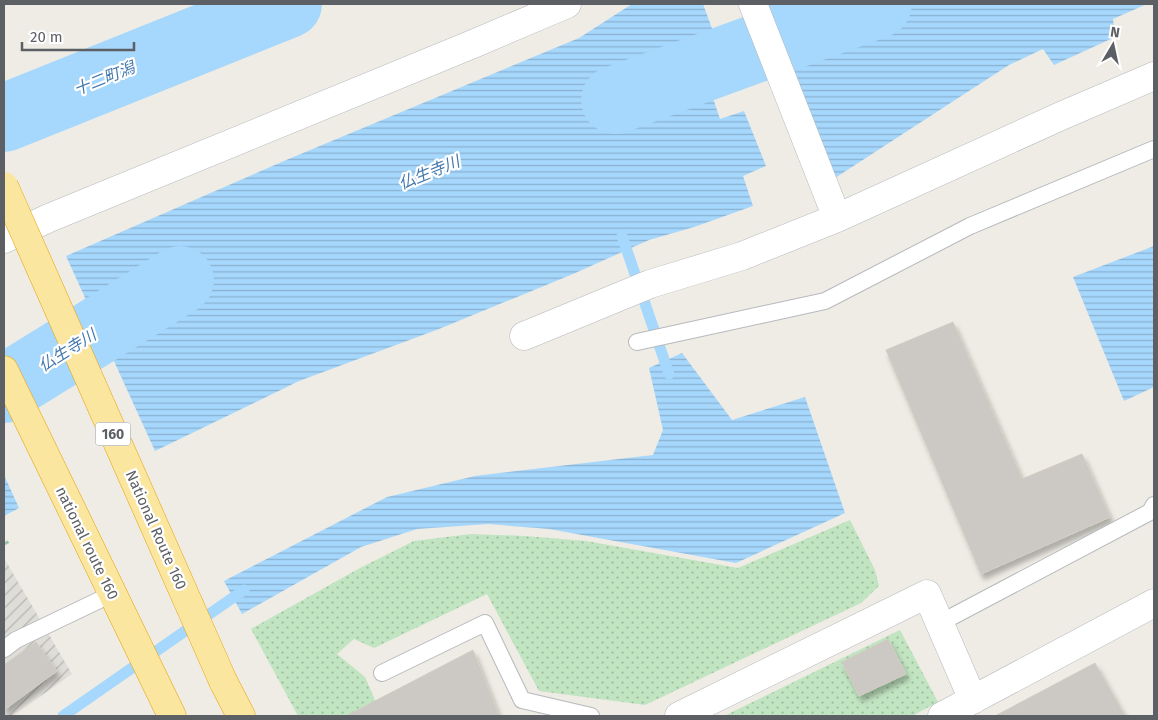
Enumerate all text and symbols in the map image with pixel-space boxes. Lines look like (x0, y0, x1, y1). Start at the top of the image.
scale bar (22, 20, 135, 52)
north arrow (1088, 20, 1138, 70)
text: N (1109, 24, 1121, 42)
text: 20 m (30, 28, 63, 46)
water label: 十二町潟 (71, 57, 139, 99)
water label: 仏生寺川 (396, 151, 464, 193)
water label: 仏生寺川 (35, 324, 101, 375)
road number: 160 (96, 422, 130, 446)
street label: National Route 160 (122, 468, 190, 592)
street label: national route 160 (52, 484, 122, 602)

